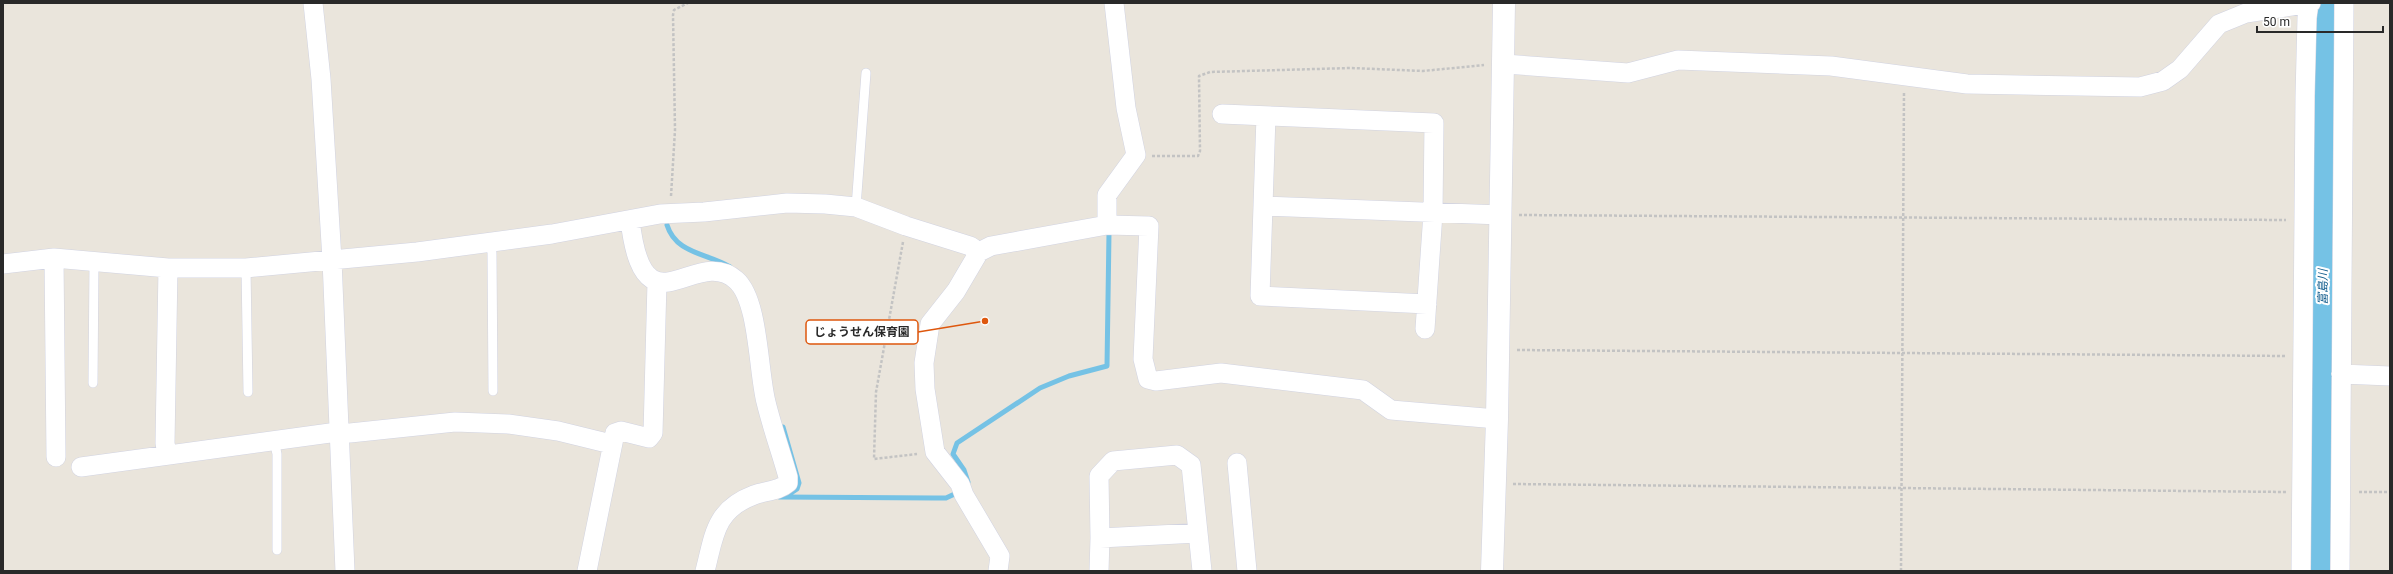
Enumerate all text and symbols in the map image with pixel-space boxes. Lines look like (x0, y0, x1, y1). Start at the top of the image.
scale bar (2257, 8, 2383, 34)
text: 50 m (2263, 15, 2290, 29)
water label: 富島川 (2316, 267, 2330, 305)
callout: じょうせん保育園 (806, 320, 918, 344)
text: じょうせん保育園 (814, 325, 910, 339)

